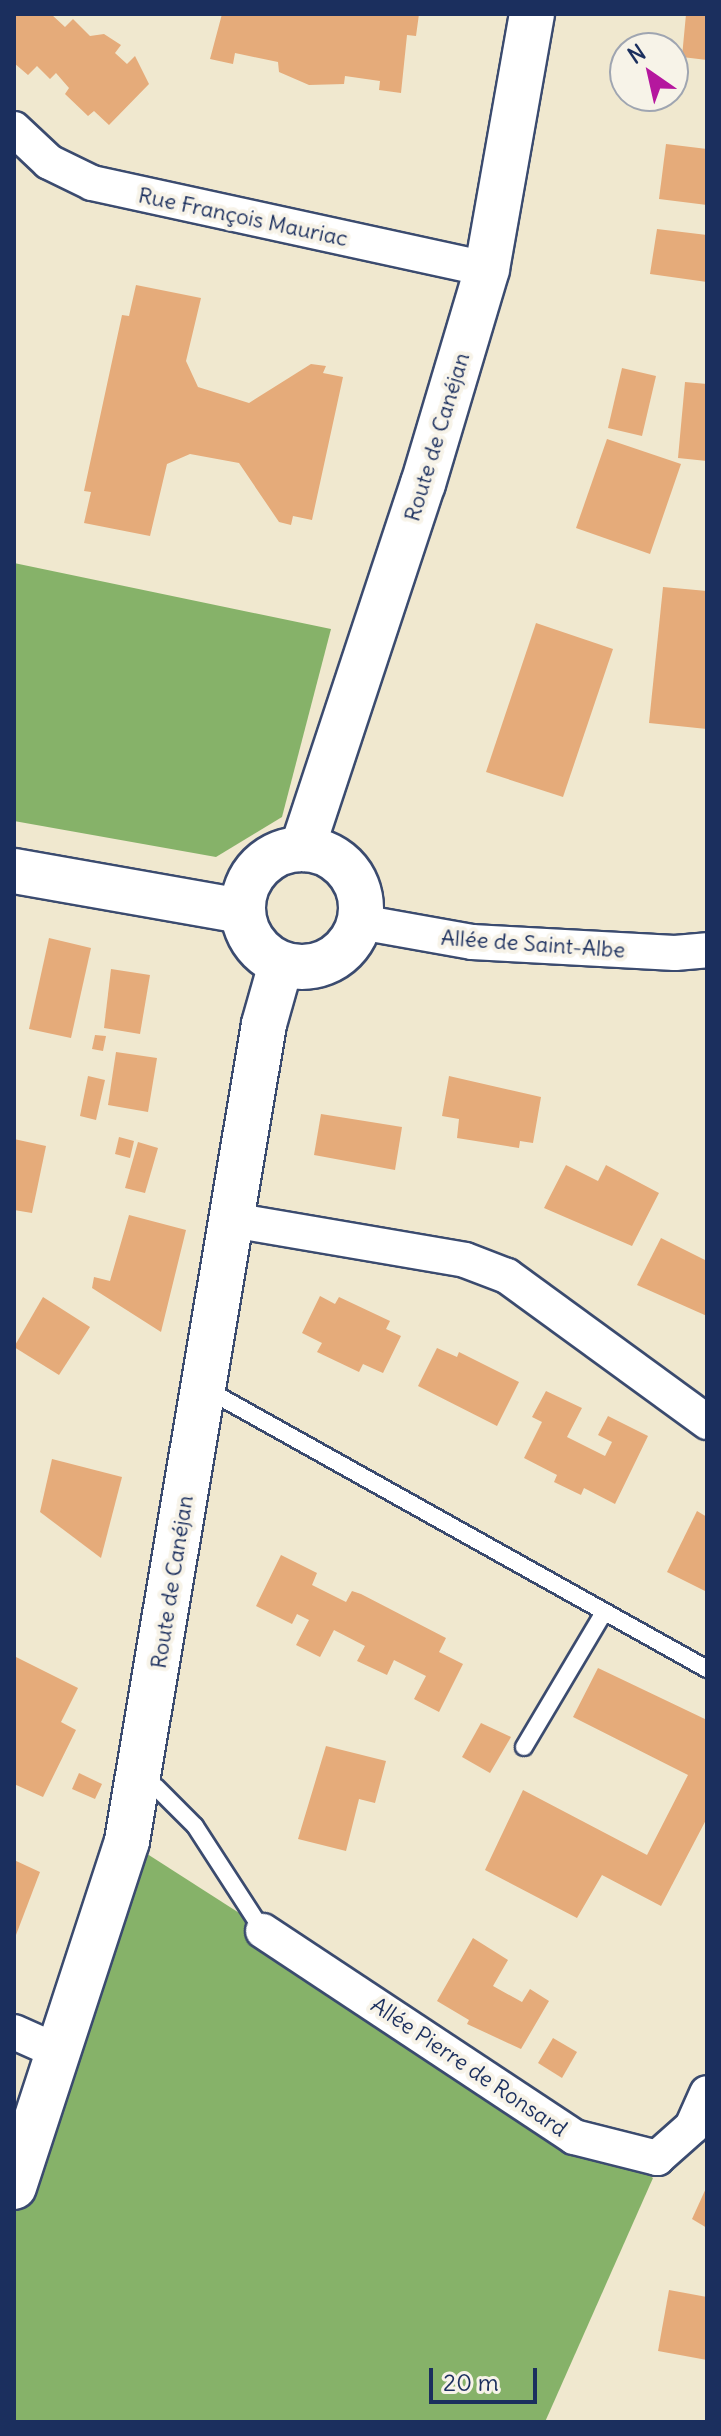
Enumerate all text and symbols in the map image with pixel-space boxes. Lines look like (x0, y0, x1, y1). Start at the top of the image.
north arrow (609, 32, 689, 112)
text: N (623, 38, 651, 70)
street label: Rue François Mauriac (136, 182, 350, 252)
street label: Route de Canéjan (399, 350, 475, 524)
street label: Allée de Saint-Albe (440, 924, 626, 964)
street label: Route de Canéjan (145, 1494, 199, 1670)
street label: Allée Pierre de Ronsard (366, 1992, 572, 2142)
scale bar (433, 2352, 541, 2402)
text: 20 m (443, 2367, 499, 2397)

